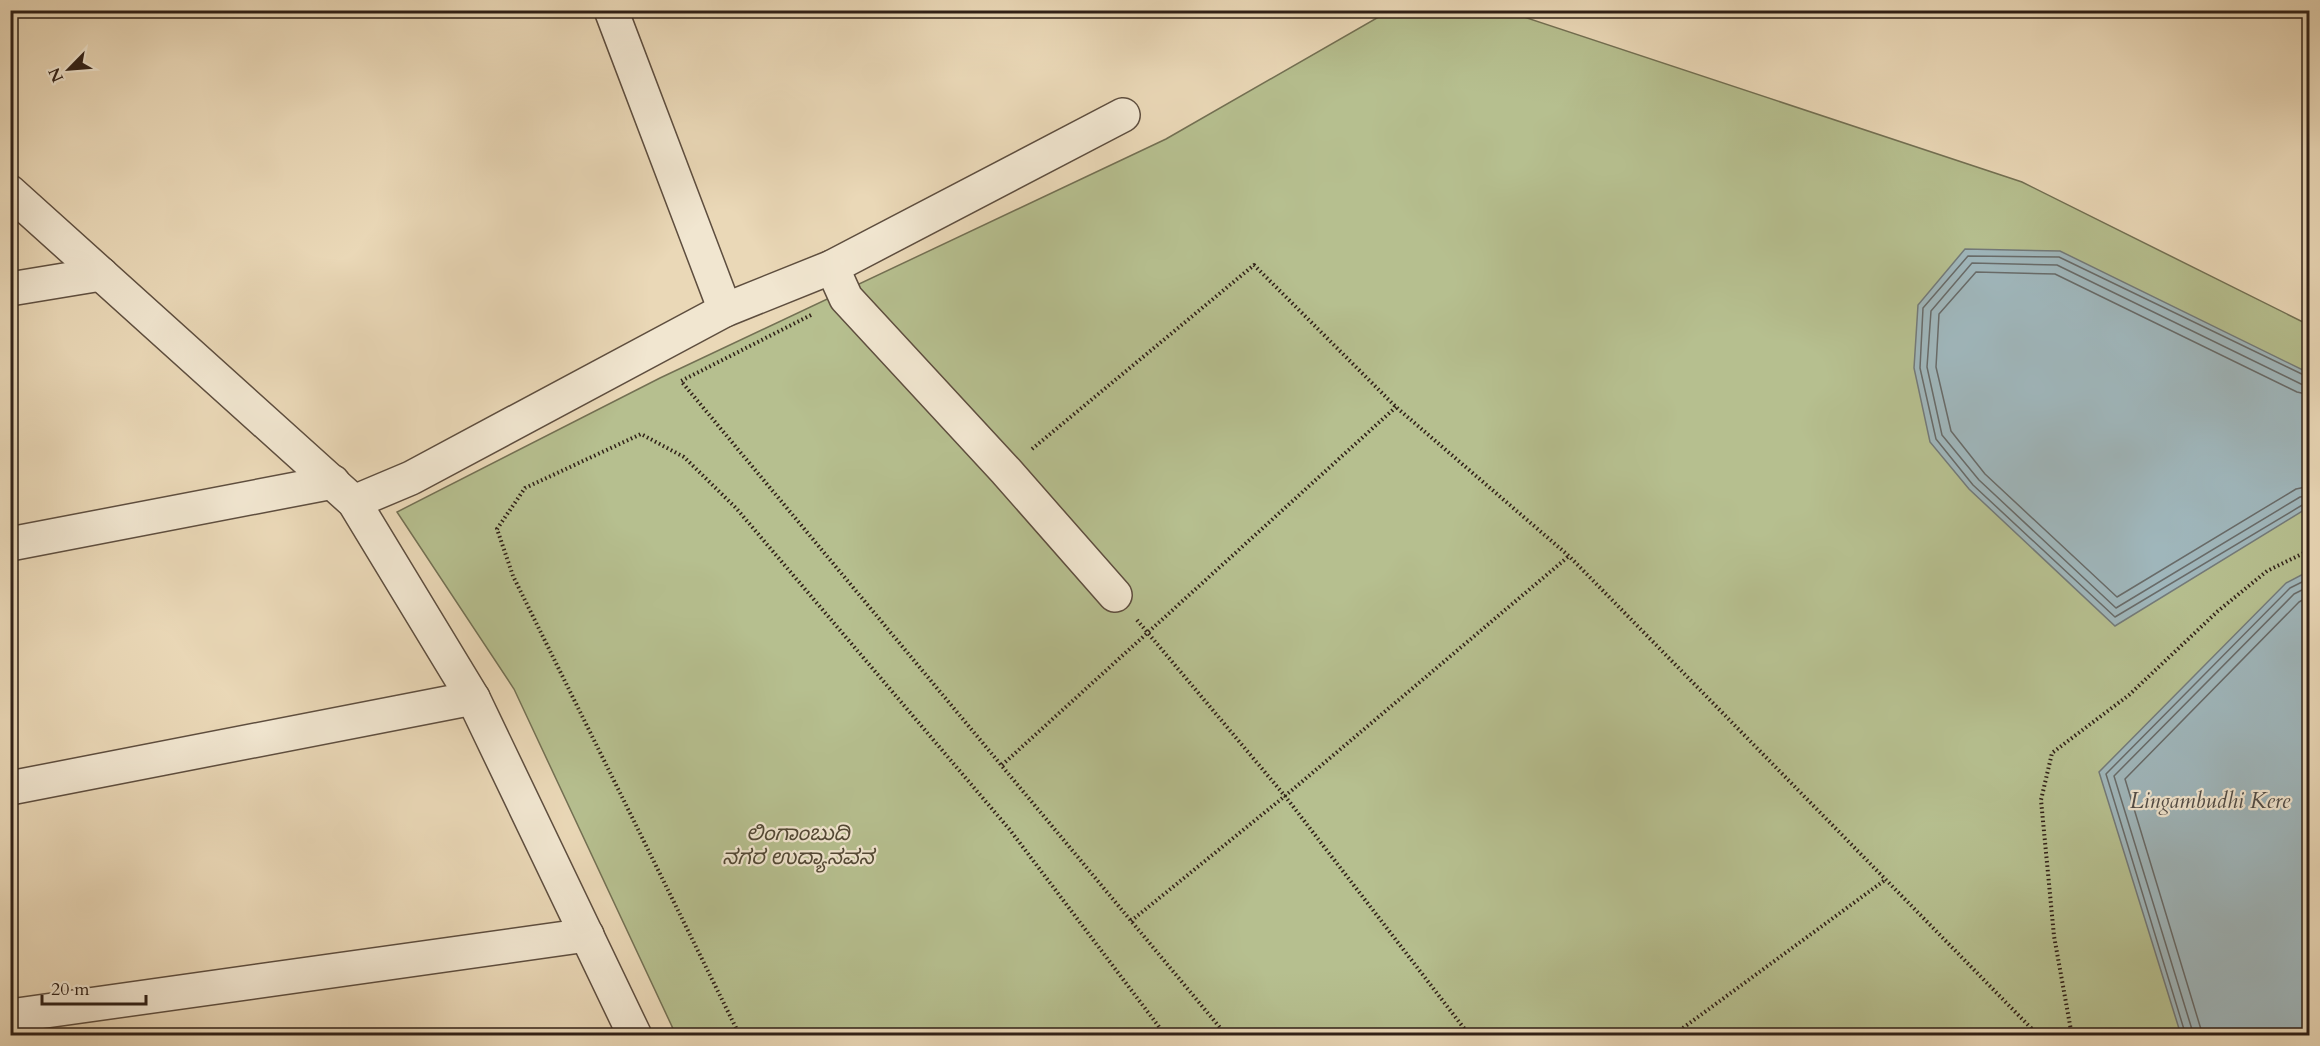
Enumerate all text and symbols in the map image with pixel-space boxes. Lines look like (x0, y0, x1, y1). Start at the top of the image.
north arrow (39, 39, 99, 99)
text: N (43, 64, 69, 86)
water label: Lingambudhi Kere (2130, 786, 2291, 816)
park label: ಲಿಂಗಾಂಬುದಿ ನಗರ ಉದ್ಯಾನವನ (722, 819, 877, 873)
scale bar (42, 968, 146, 1006)
text: 20 m (51, 977, 90, 1002)

